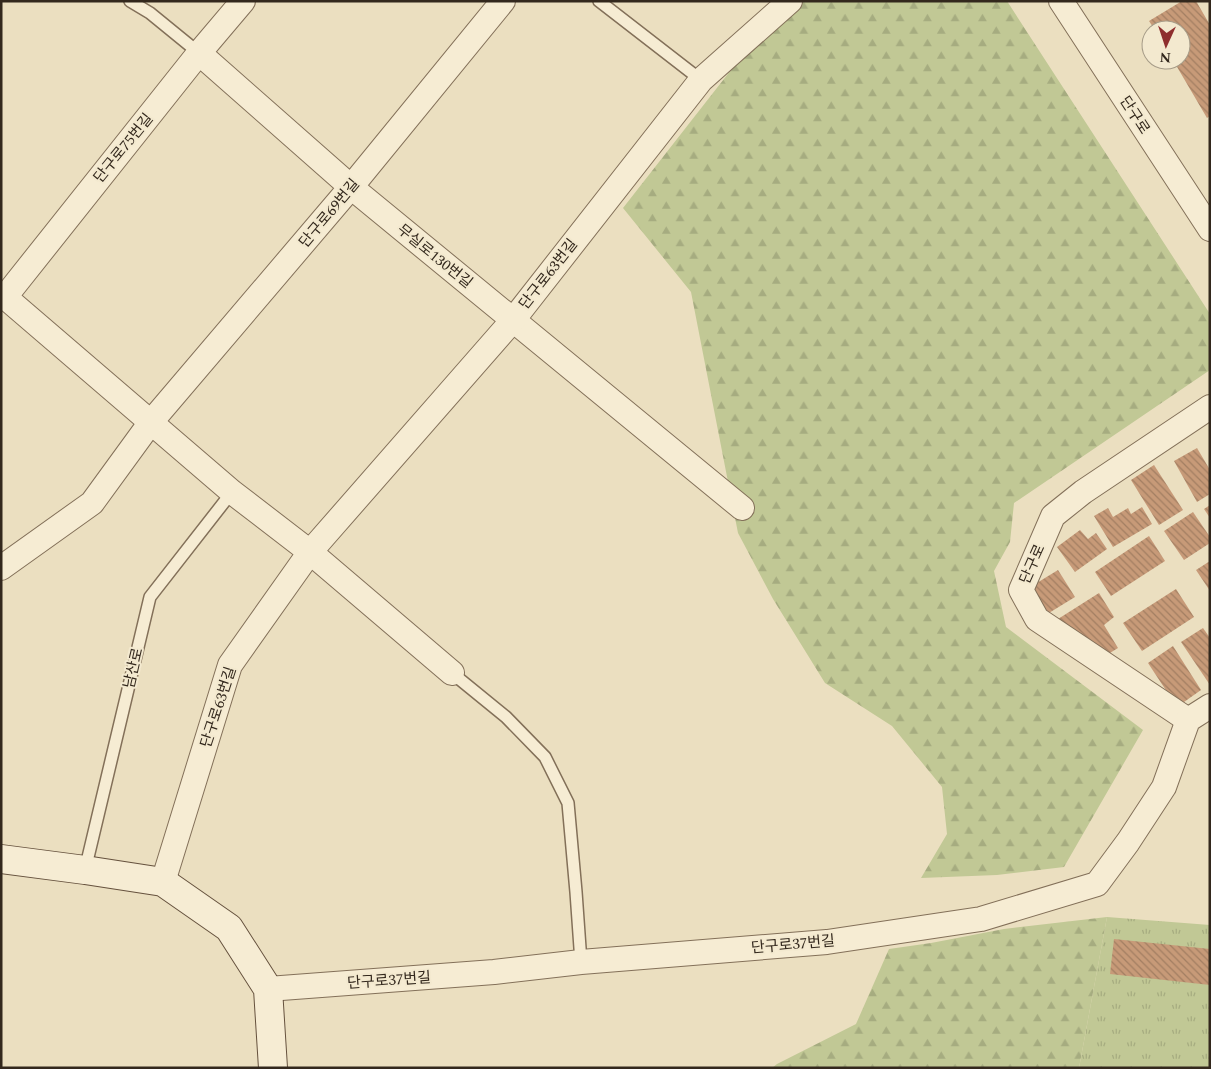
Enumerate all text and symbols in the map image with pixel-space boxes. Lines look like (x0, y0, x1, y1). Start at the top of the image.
north arrow (1141, 20, 1191, 70)
text: N (1159, 47, 1172, 68)
street label: 단구로 (1114, 92, 1156, 139)
street label: 단구로75번길 (88, 108, 159, 188)
street label: 단구로69번길 (294, 174, 365, 253)
street label: 무실로130번길 (392, 219, 477, 294)
street label: 단구로63번길 (513, 234, 583, 314)
street label: 단구로 (1014, 541, 1051, 588)
street label: 남산로 (118, 645, 149, 691)
street label: 단구로63번길 (195, 664, 242, 751)
street label: 단구로37번길 (750, 929, 836, 960)
street label: 단구로37번길 (346, 966, 432, 995)

